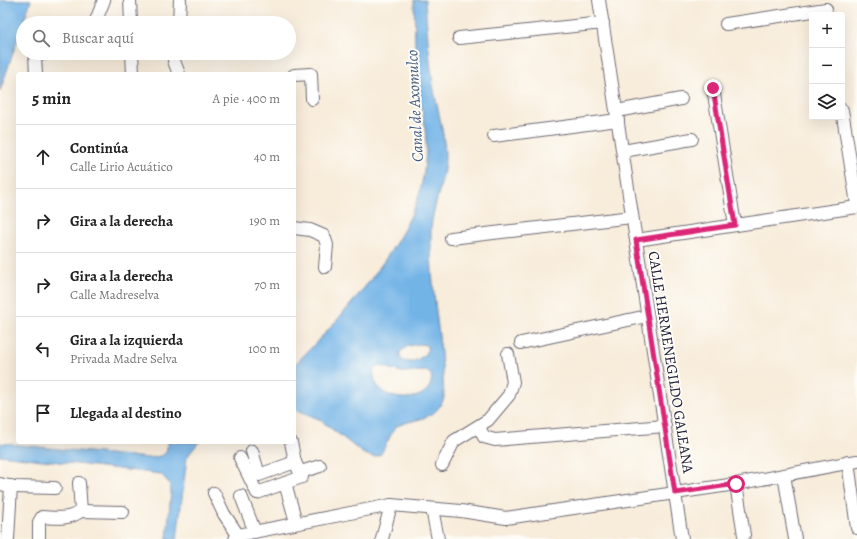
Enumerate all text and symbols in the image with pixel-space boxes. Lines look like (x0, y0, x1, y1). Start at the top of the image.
map controls (809, 12, 845, 120)
button: + (809, 12, 845, 48)
search box (16, 16, 296, 60)
icon: search (30, 27, 52, 49)
text: Buscar aquí (62, 28, 134, 48)
button: − (809, 48, 845, 84)
water label: Canal de Axomulco (401, 49, 429, 163)
route end (704, 79, 722, 97)
button: layers (809, 84, 845, 120)
text: 5 min (32, 87, 71, 110)
text: A pie · 400 m (213, 90, 280, 107)
text: Continúa (70, 138, 128, 158)
icon: ahead (32, 146, 54, 168)
text: 40 m (254, 148, 280, 165)
text: Calle Lirio Acuático (70, 158, 173, 175)
icon: right (32, 210, 54, 232)
text: Gira a la derecha (70, 211, 173, 231)
text: 190 m (249, 212, 280, 229)
street label: CALLE HERMENEGILDO GALEANA (644, 250, 698, 475)
text: Gira a la derecha (70, 266, 173, 286)
icon: right (32, 274, 54, 296)
text: 70 m (254, 276, 280, 293)
text: Calle Madreselva (70, 286, 159, 303)
text: Gira a la izquierda (70, 330, 183, 350)
icon: left (32, 338, 54, 360)
text: 100 m (248, 340, 280, 357)
text: Privada Madre Selva (70, 350, 177, 367)
icon: arrive (32, 402, 54, 424)
text: Llegada al destino (70, 403, 182, 423)
route start (727, 475, 745, 493)

